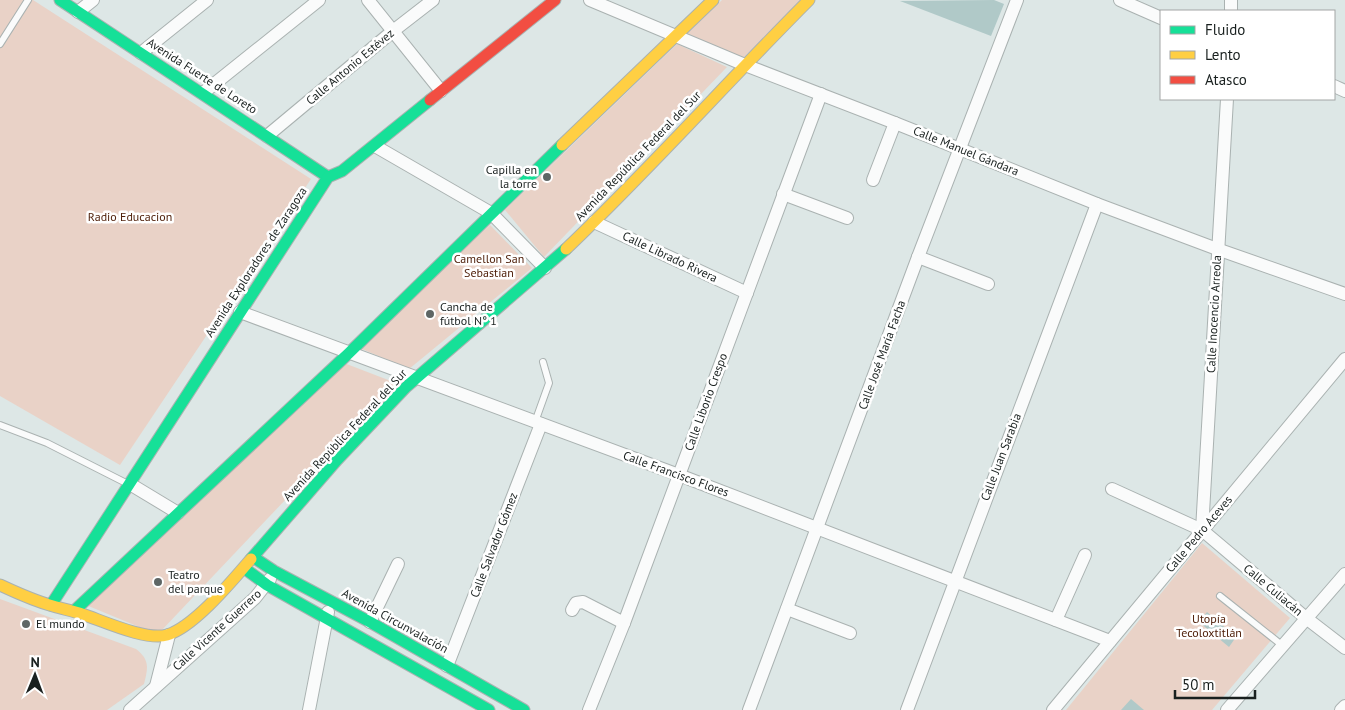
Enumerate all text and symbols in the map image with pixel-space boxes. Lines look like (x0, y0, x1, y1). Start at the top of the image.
legend (1160, 10, 1335, 100)
text: Fluido (1205, 20, 1245, 39)
street label: Calle Antonio Estévez (303, 25, 397, 108)
street label: Avenida Fuerte de Loreto (144, 34, 260, 117)
text: Lento (1205, 45, 1241, 64)
text: Atasco (1205, 70, 1247, 89)
street label: Avenida República Federal del Sur (571, 88, 704, 224)
street label: Calle Manuel Gándara (911, 123, 1021, 179)
place label: Capilla en la torre (486, 162, 537, 191)
marker: Capilla en la torre (541, 171, 553, 183)
street label: Avenida Exploradores de Zaragoza (201, 184, 310, 340)
park label: Radio Educacion (88, 209, 172, 224)
street label: Calle Librado Rivera (620, 228, 720, 285)
park label: Camellon San Sebastian (454, 251, 524, 280)
street label: Calle Inocencio Arreola (1203, 255, 1224, 373)
street label: Calle José María Facha (855, 298, 908, 412)
place label: Cancha de fútbol N° 1 (440, 299, 497, 328)
marker: Cancha de fútbol N° 1 (424, 308, 436, 320)
street label: Calle Liborio Crespo (681, 351, 730, 453)
street label: Avenida República Federal del Sur (280, 366, 410, 504)
street label: Calle Juan Sarabia (977, 411, 1024, 503)
street label: Calle Francisco Flores (621, 447, 731, 500)
street label: Calle Salvador Gómez (467, 490, 521, 600)
street label: Calle Pedro Aceves (1162, 492, 1235, 575)
street label: Calle Culiacán (1241, 561, 1306, 619)
place label: Teatro del parque (168, 567, 223, 596)
marker: Teatro del parque (152, 576, 164, 588)
street label: Avenida Circunvalación (339, 585, 451, 656)
street label: Calle Vicente Guerrero (169, 586, 264, 673)
park label: Utopía Tecoloxtitlán (1176, 611, 1242, 640)
place label: El mundo (36, 616, 85, 631)
marker: El mundo (20, 618, 32, 630)
north arrow (10, 650, 60, 700)
text: N (30, 653, 40, 671)
scale bar (1175, 668, 1255, 700)
text: 50 m (1182, 675, 1215, 694)

